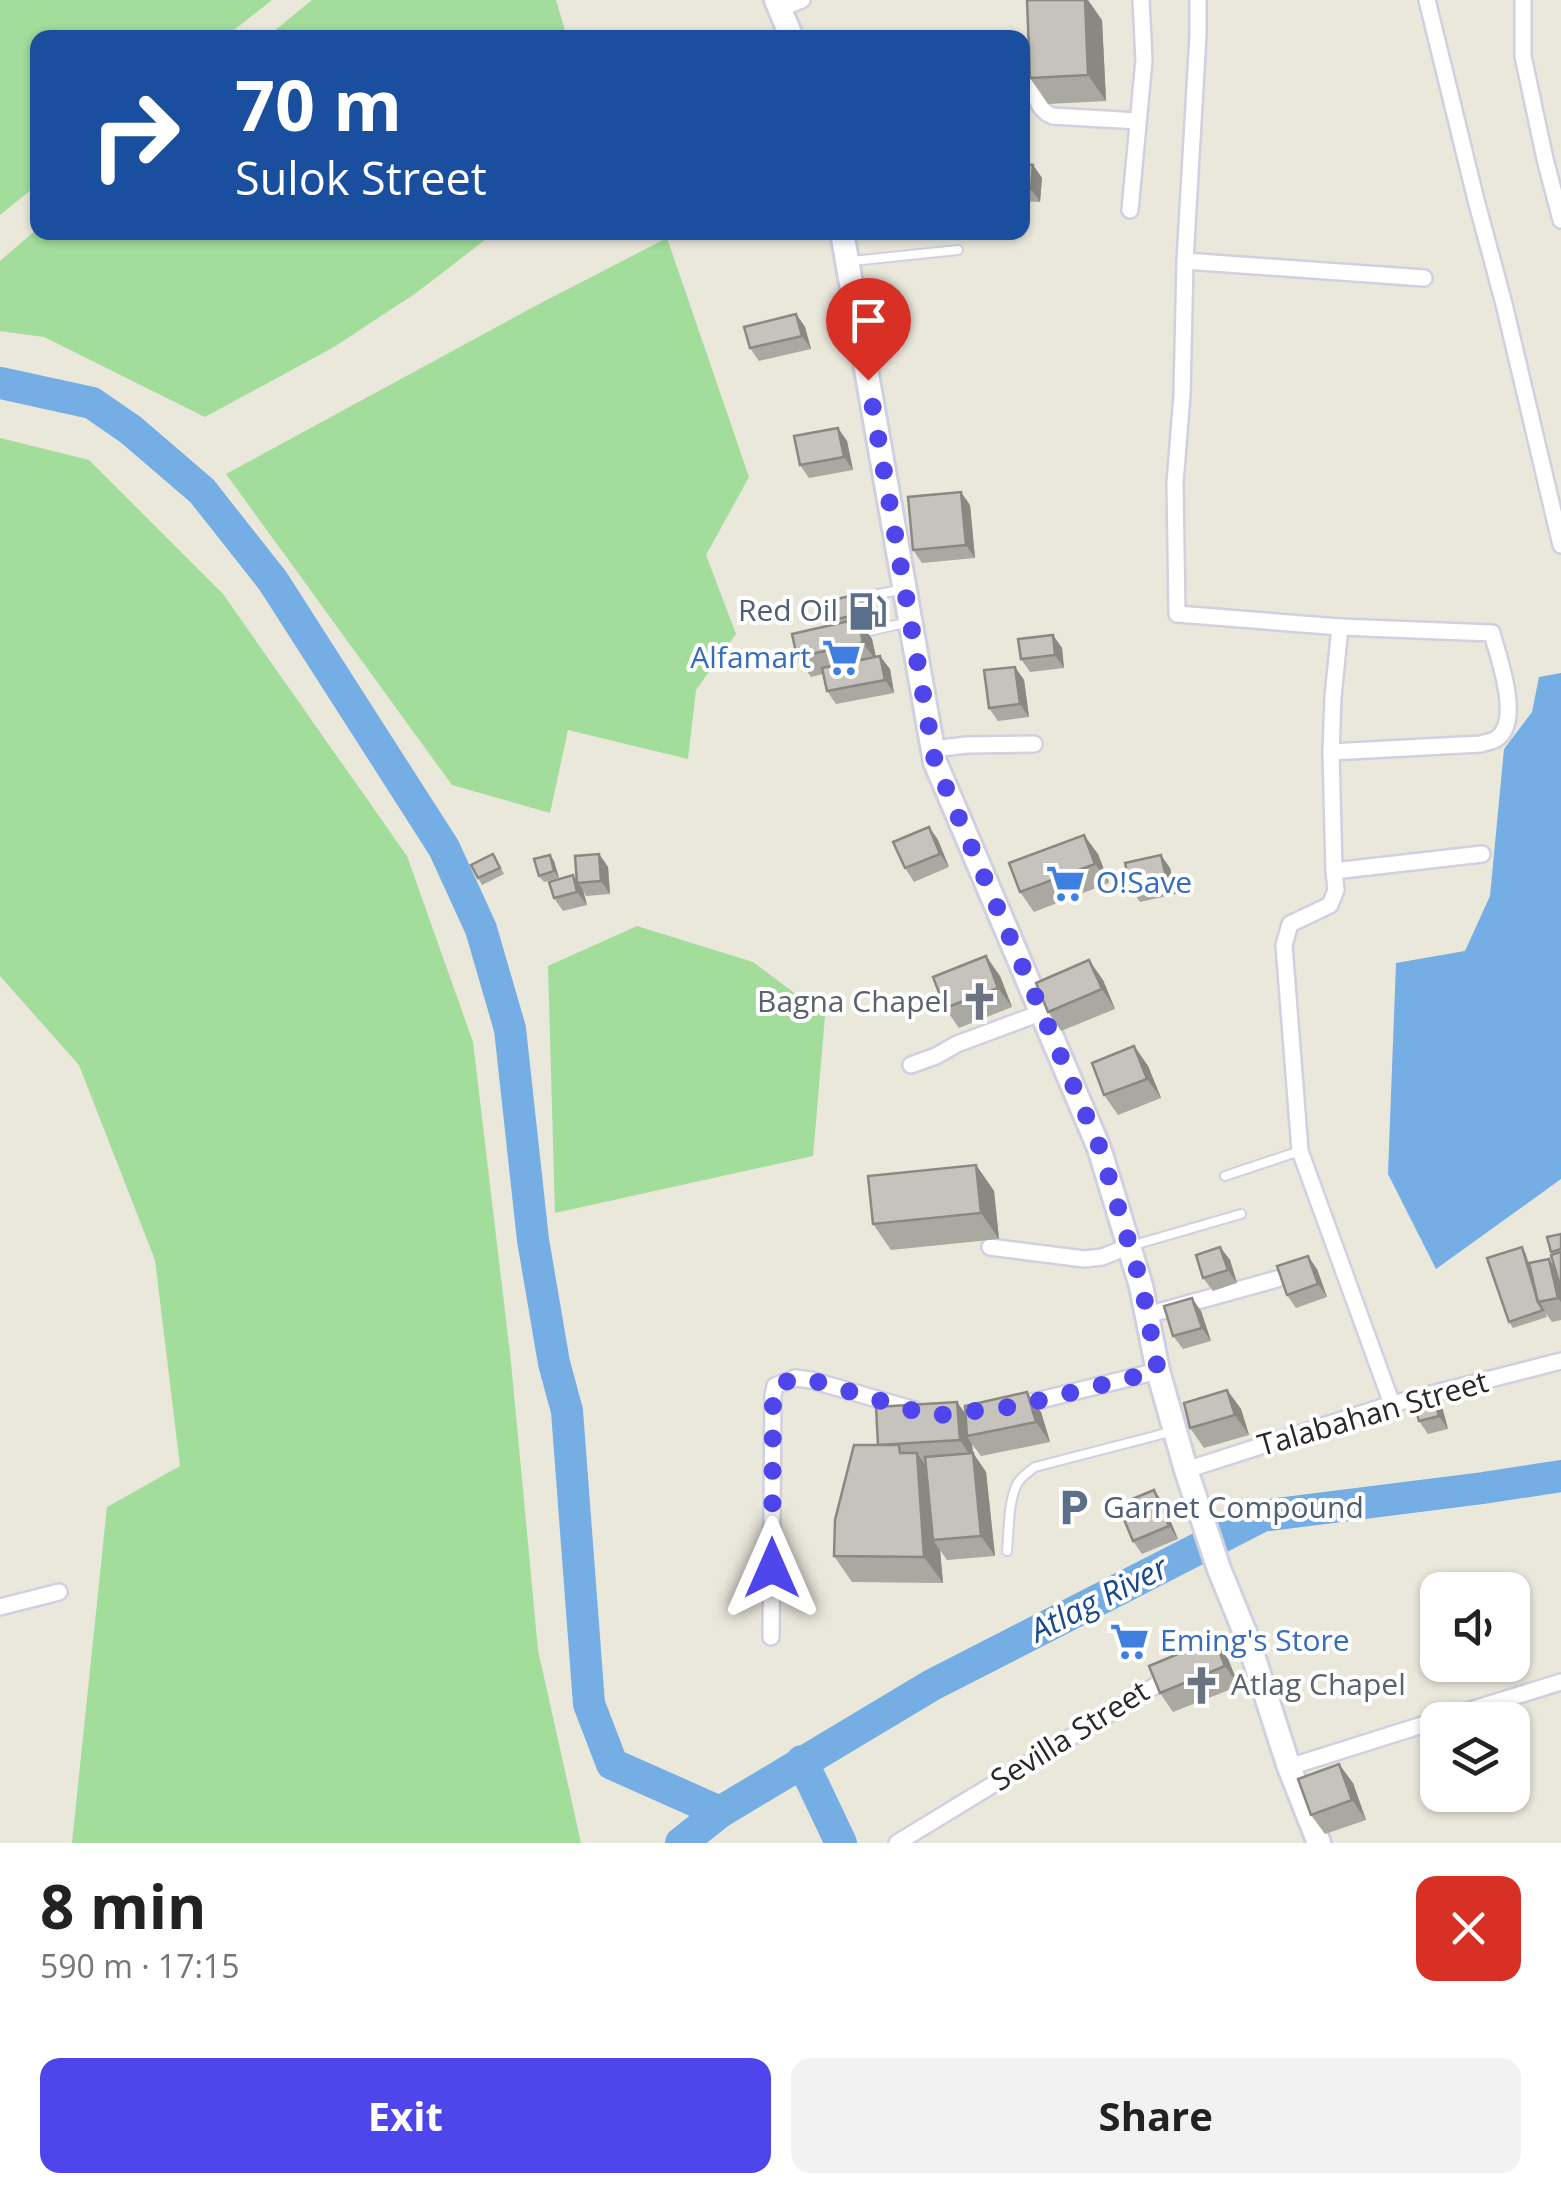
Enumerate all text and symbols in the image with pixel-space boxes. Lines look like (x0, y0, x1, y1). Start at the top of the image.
text: 70 m (235, 56, 402, 152)
icon: right (70, 70, 200, 200)
text: Sulok Street (235, 147, 487, 208)
pin (826, 278, 911, 381)
icon: arrive (841, 293, 896, 348)
place label: Red Oil (738, 589, 838, 630)
fuel station icon: Red Oil (847, 590, 889, 632)
place label: Alfamart (690, 636, 811, 677)
supermarket icon: Alfamart (820, 637, 862, 679)
place label: O!Save (1096, 861, 1192, 902)
supermarket icon: O!Save (1045, 862, 1087, 904)
place label: Bagna Chapel (757, 980, 949, 1021)
church icon: Bagna Chapel (958, 981, 1000, 1023)
street label: Talabahan Street (1253, 1360, 1492, 1465)
place label: Garnet Compound (1103, 1486, 1364, 1527)
parking icon: Garnet Compound (1052, 1487, 1094, 1529)
position arrow (720, 1516, 824, 1620)
water label: Atlag River (1020, 1544, 1176, 1652)
map controls (1420, 1572, 1530, 1812)
button: sound (1420, 1572, 1530, 1682)
place label: Eming's Store (1160, 1619, 1350, 1660)
supermarket icon: Eming's Store (1109, 1620, 1151, 1662)
place label: Atlag Chapel (1231, 1663, 1406, 1704)
church icon: Atlag Chapel (1180, 1664, 1222, 1706)
street label: Sevilla Street (982, 1670, 1156, 1800)
button: layers (1420, 1702, 1530, 1812)
text: 8 min (40, 1865, 207, 1947)
button: close (1416, 1876, 1521, 1981)
text: 590 m · 17:15 (40, 1944, 239, 1987)
button: Exit (40, 2058, 771, 2173)
button: Share (791, 2058, 1521, 2173)

